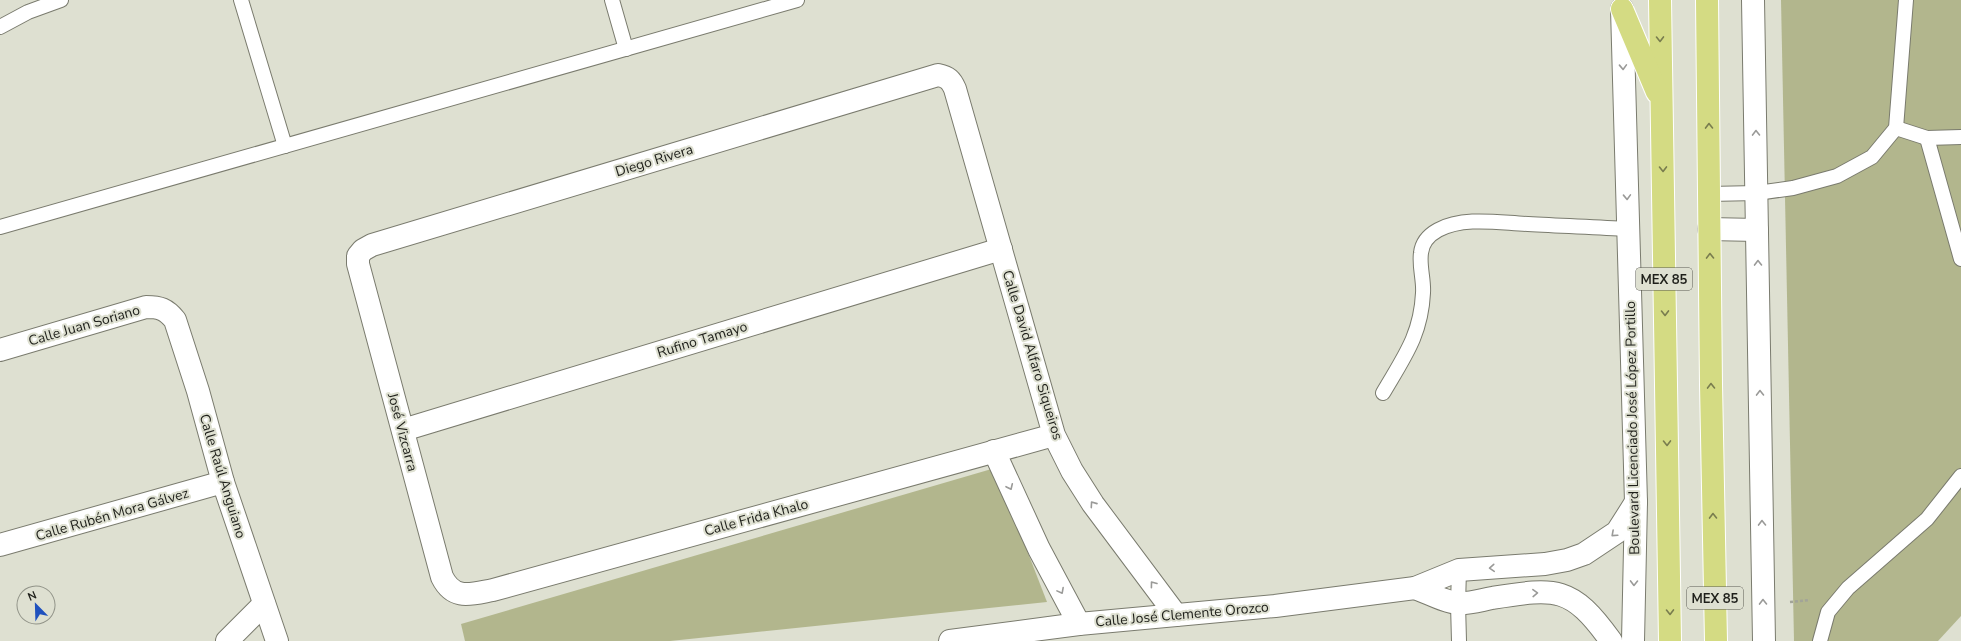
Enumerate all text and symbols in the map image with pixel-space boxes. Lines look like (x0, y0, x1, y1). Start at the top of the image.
one-way arrow (1656, 36, 1665, 42)
one-way arrow (1619, 64, 1628, 70)
one-way arrow (1705, 123, 1713, 129)
one-way arrow (1752, 130, 1760, 136)
street label: Diego Rivera (613, 140, 695, 181)
one-way arrow (1659, 166, 1667, 172)
one-way arrow (1623, 194, 1632, 200)
one-way arrow (1706, 253, 1714, 259)
one-way arrow (1754, 260, 1762, 266)
street label: Calle David Alfaro Siqueiros (998, 268, 1067, 443)
road number: MEX 85 (1636, 268, 1692, 290)
street label: Calle Juan Soriano (26, 300, 142, 350)
street label: Boulevard Licenciado José López Portillo (1621, 301, 1644, 555)
one-way arrow (1661, 310, 1669, 316)
street label: Rufino Tamayo (655, 317, 750, 362)
one-way arrow (1707, 383, 1715, 389)
street label: José Vizcarra (383, 390, 422, 473)
one-way arrow (1756, 390, 1764, 396)
street label: Calle Raúl Anguiano (195, 412, 251, 541)
one-way arrow (1663, 440, 1671, 446)
one-way arrow (1005, 482, 1013, 490)
street label: Calle Rubén Mora Gálvez (33, 483, 191, 545)
street label: Calle Frida Khalo (702, 494, 810, 540)
one-way arrow (1090, 501, 1098, 508)
one-way arrow (1709, 513, 1717, 519)
one-way arrow (1758, 520, 1766, 526)
one-way arrow (1611, 529, 1618, 536)
one-way arrow (1488, 563, 1495, 572)
one-way arrow (1630, 580, 1639, 586)
one-way arrow (1150, 581, 1158, 588)
north arrow (16, 585, 56, 625)
one-way arrow (1056, 587, 1064, 594)
road number: MEX 85 (1687, 587, 1743, 609)
text: N (26, 588, 39, 605)
one-way arrow (1532, 588, 1538, 597)
street label: Calle José Clemente Orozco (1095, 597, 1270, 632)
one-way arrow (1759, 599, 1767, 605)
one-way arrow (1666, 609, 1674, 615)

